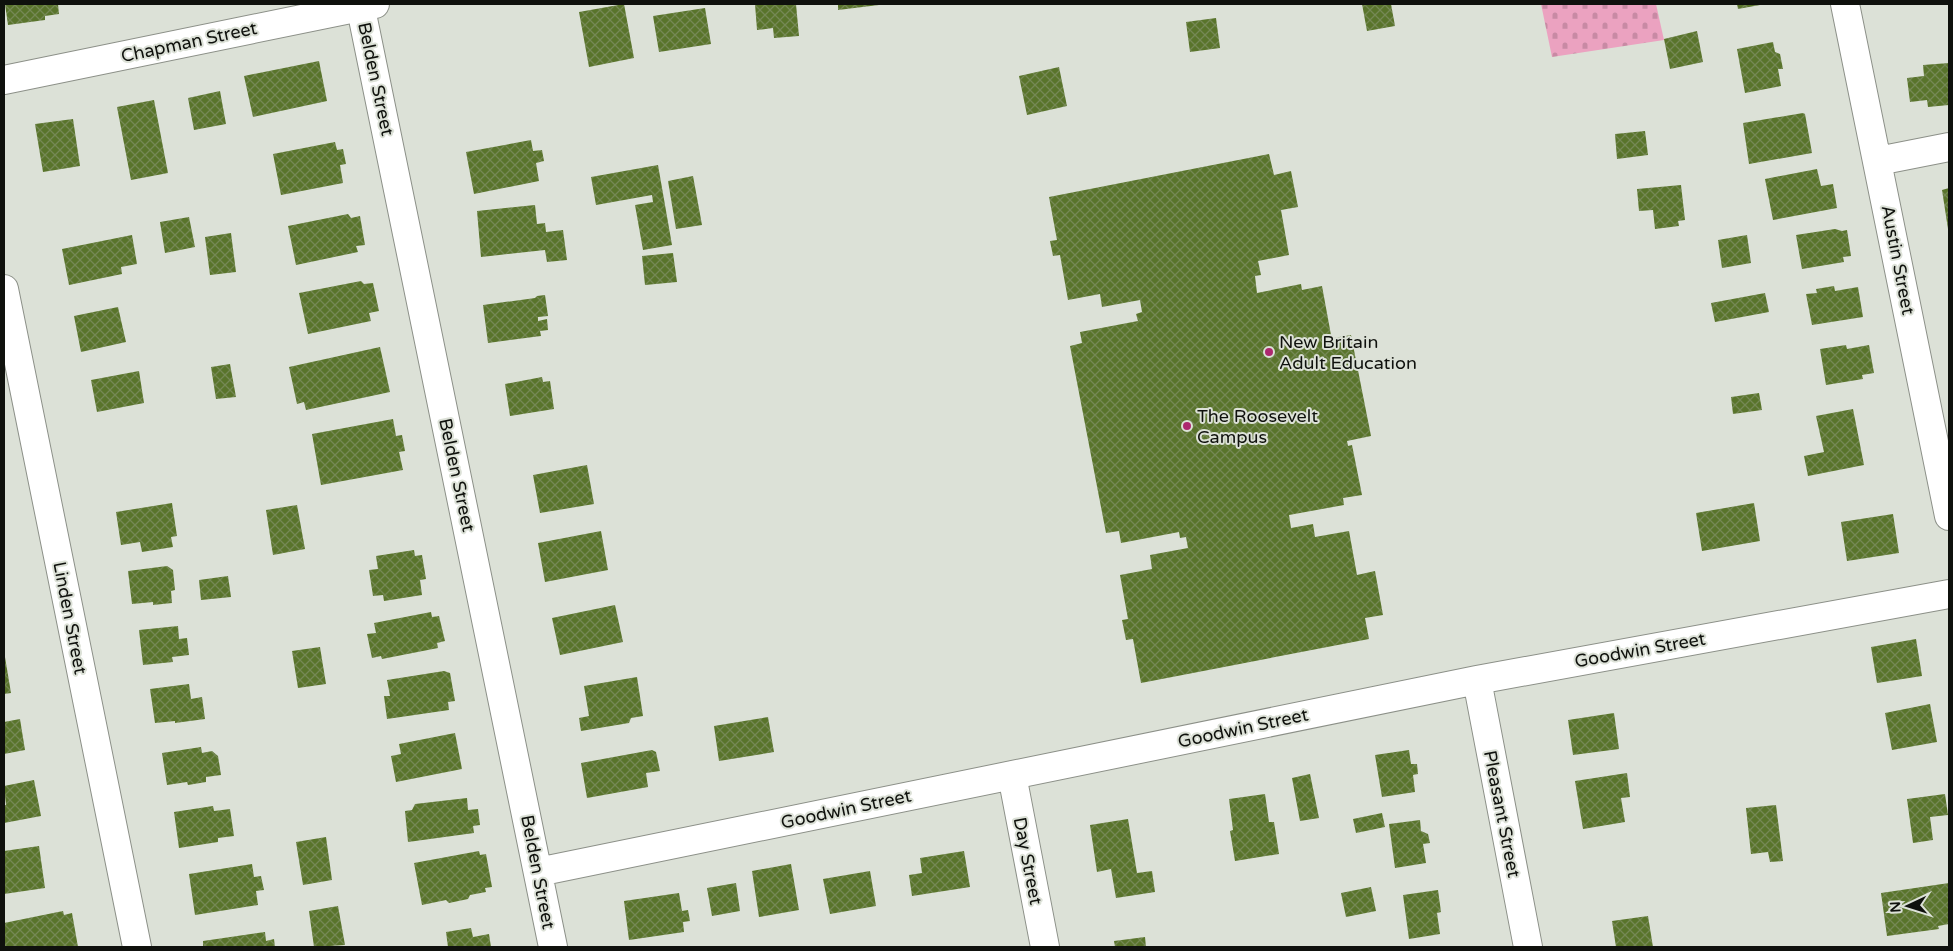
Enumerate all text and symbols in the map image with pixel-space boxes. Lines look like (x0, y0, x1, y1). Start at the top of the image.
street label: Chapman Street (119, 17, 259, 67)
street label: Belden Street (353, 20, 399, 138)
street label: Austin Street (1877, 203, 1919, 317)
place label: New Britain Adult Education (1279, 331, 1417, 374)
marker: New Britain Adult Education (1263, 346, 1275, 358)
place label: The Roosevelt Campus (1197, 405, 1318, 448)
street label: Belden Street (434, 416, 480, 534)
marker: The Roosevelt Campus (1181, 420, 1193, 432)
street label: Linden Street (48, 560, 92, 676)
street label: Goodwin Street (1573, 628, 1707, 672)
street label: Goodwin Street (1176, 703, 1310, 753)
street label: Pleasant Street (1479, 748, 1525, 880)
street label: Goodwin Street (779, 784, 913, 834)
street label: Belden Street (516, 813, 560, 931)
street label: Day Street (1009, 815, 1047, 907)
north arrow (1883, 881, 1933, 931)
text: N (1887, 901, 1904, 913)

